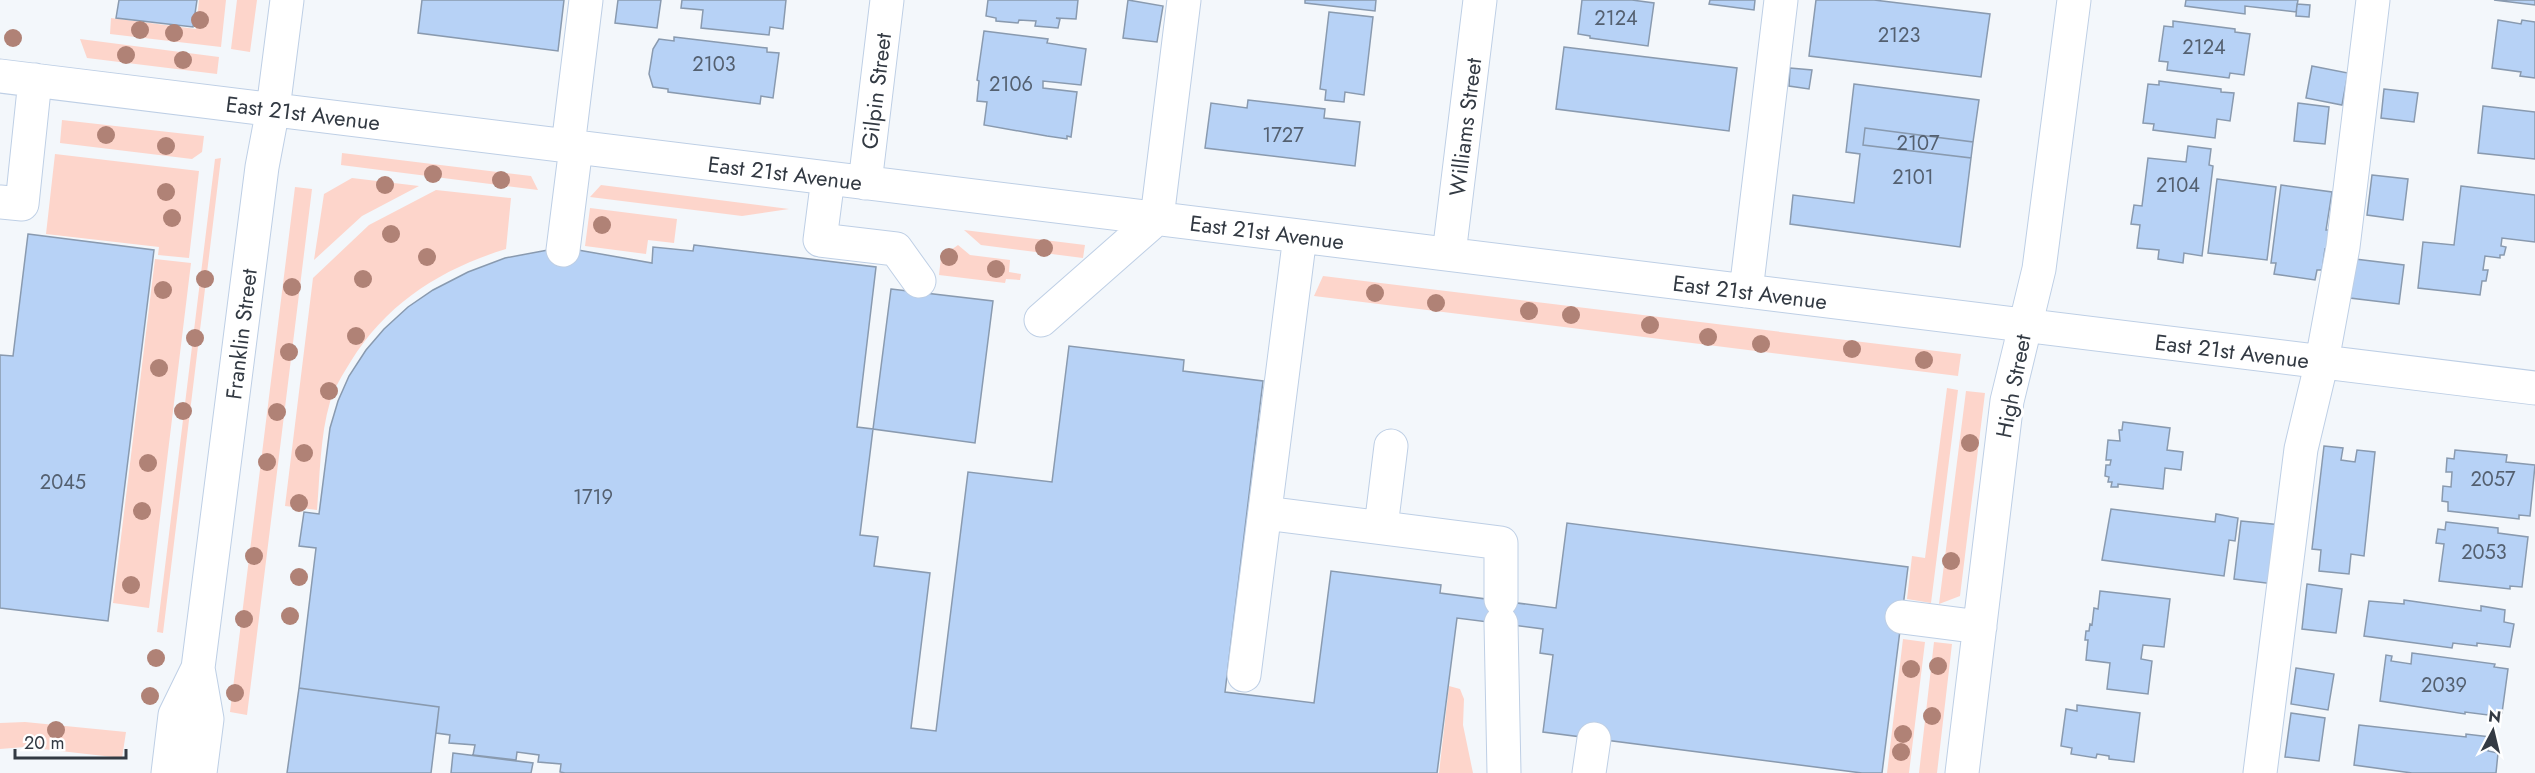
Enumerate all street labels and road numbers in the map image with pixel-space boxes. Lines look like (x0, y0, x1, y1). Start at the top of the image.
street label: Gilpin Street (853, 30, 899, 151)
street label: Williams Street (1441, 55, 1489, 198)
street label: East 21st Avenue (224, 88, 382, 138)
street label: East 21st Avenue (706, 148, 864, 198)
street label: East 21st Avenue (1188, 207, 1346, 257)
street label: Franklin Street (217, 266, 265, 401)
street label: East 21st Avenue (1671, 267, 1829, 317)
street label: East 21st Avenue (2153, 326, 2311, 376)
street label: High Street (1987, 331, 2039, 440)

